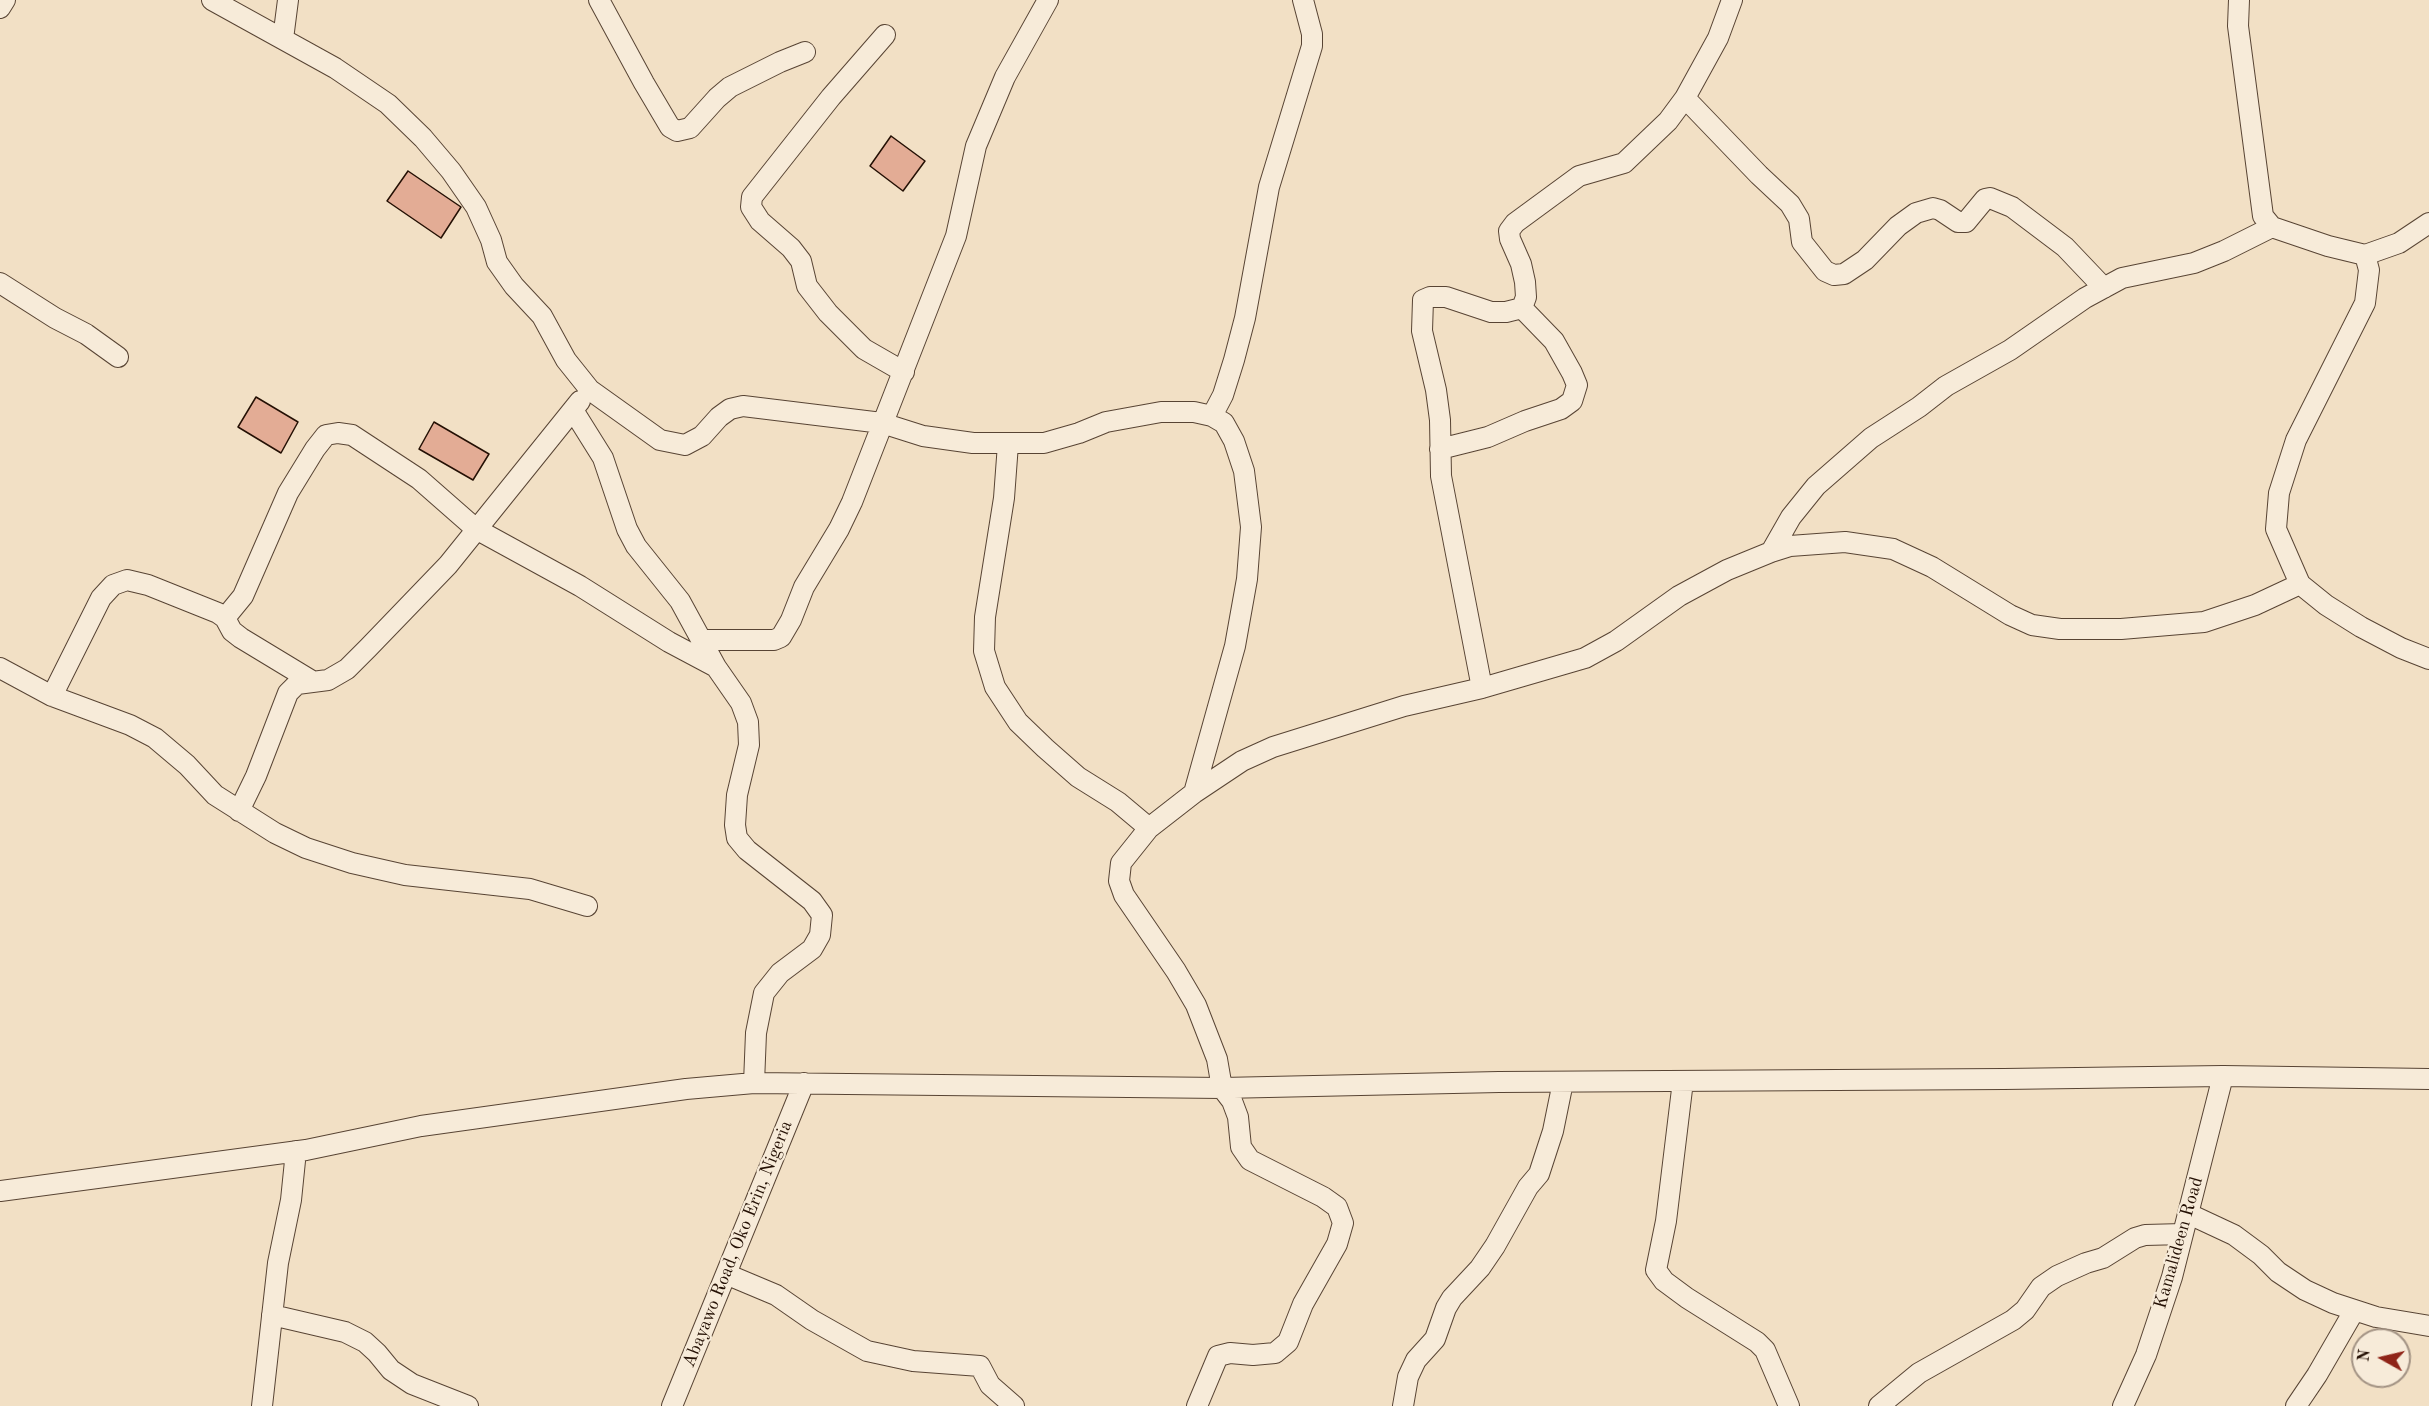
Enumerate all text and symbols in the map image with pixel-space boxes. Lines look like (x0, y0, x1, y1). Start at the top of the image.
street label: Abayawo Road, Oko Erin, Nigeria (678, 1117, 798, 1371)
street label: Kamalideen Road (2150, 1175, 2208, 1311)
north arrow (2351, 1328, 2411, 1388)
text: N (2356, 1349, 2374, 1363)

